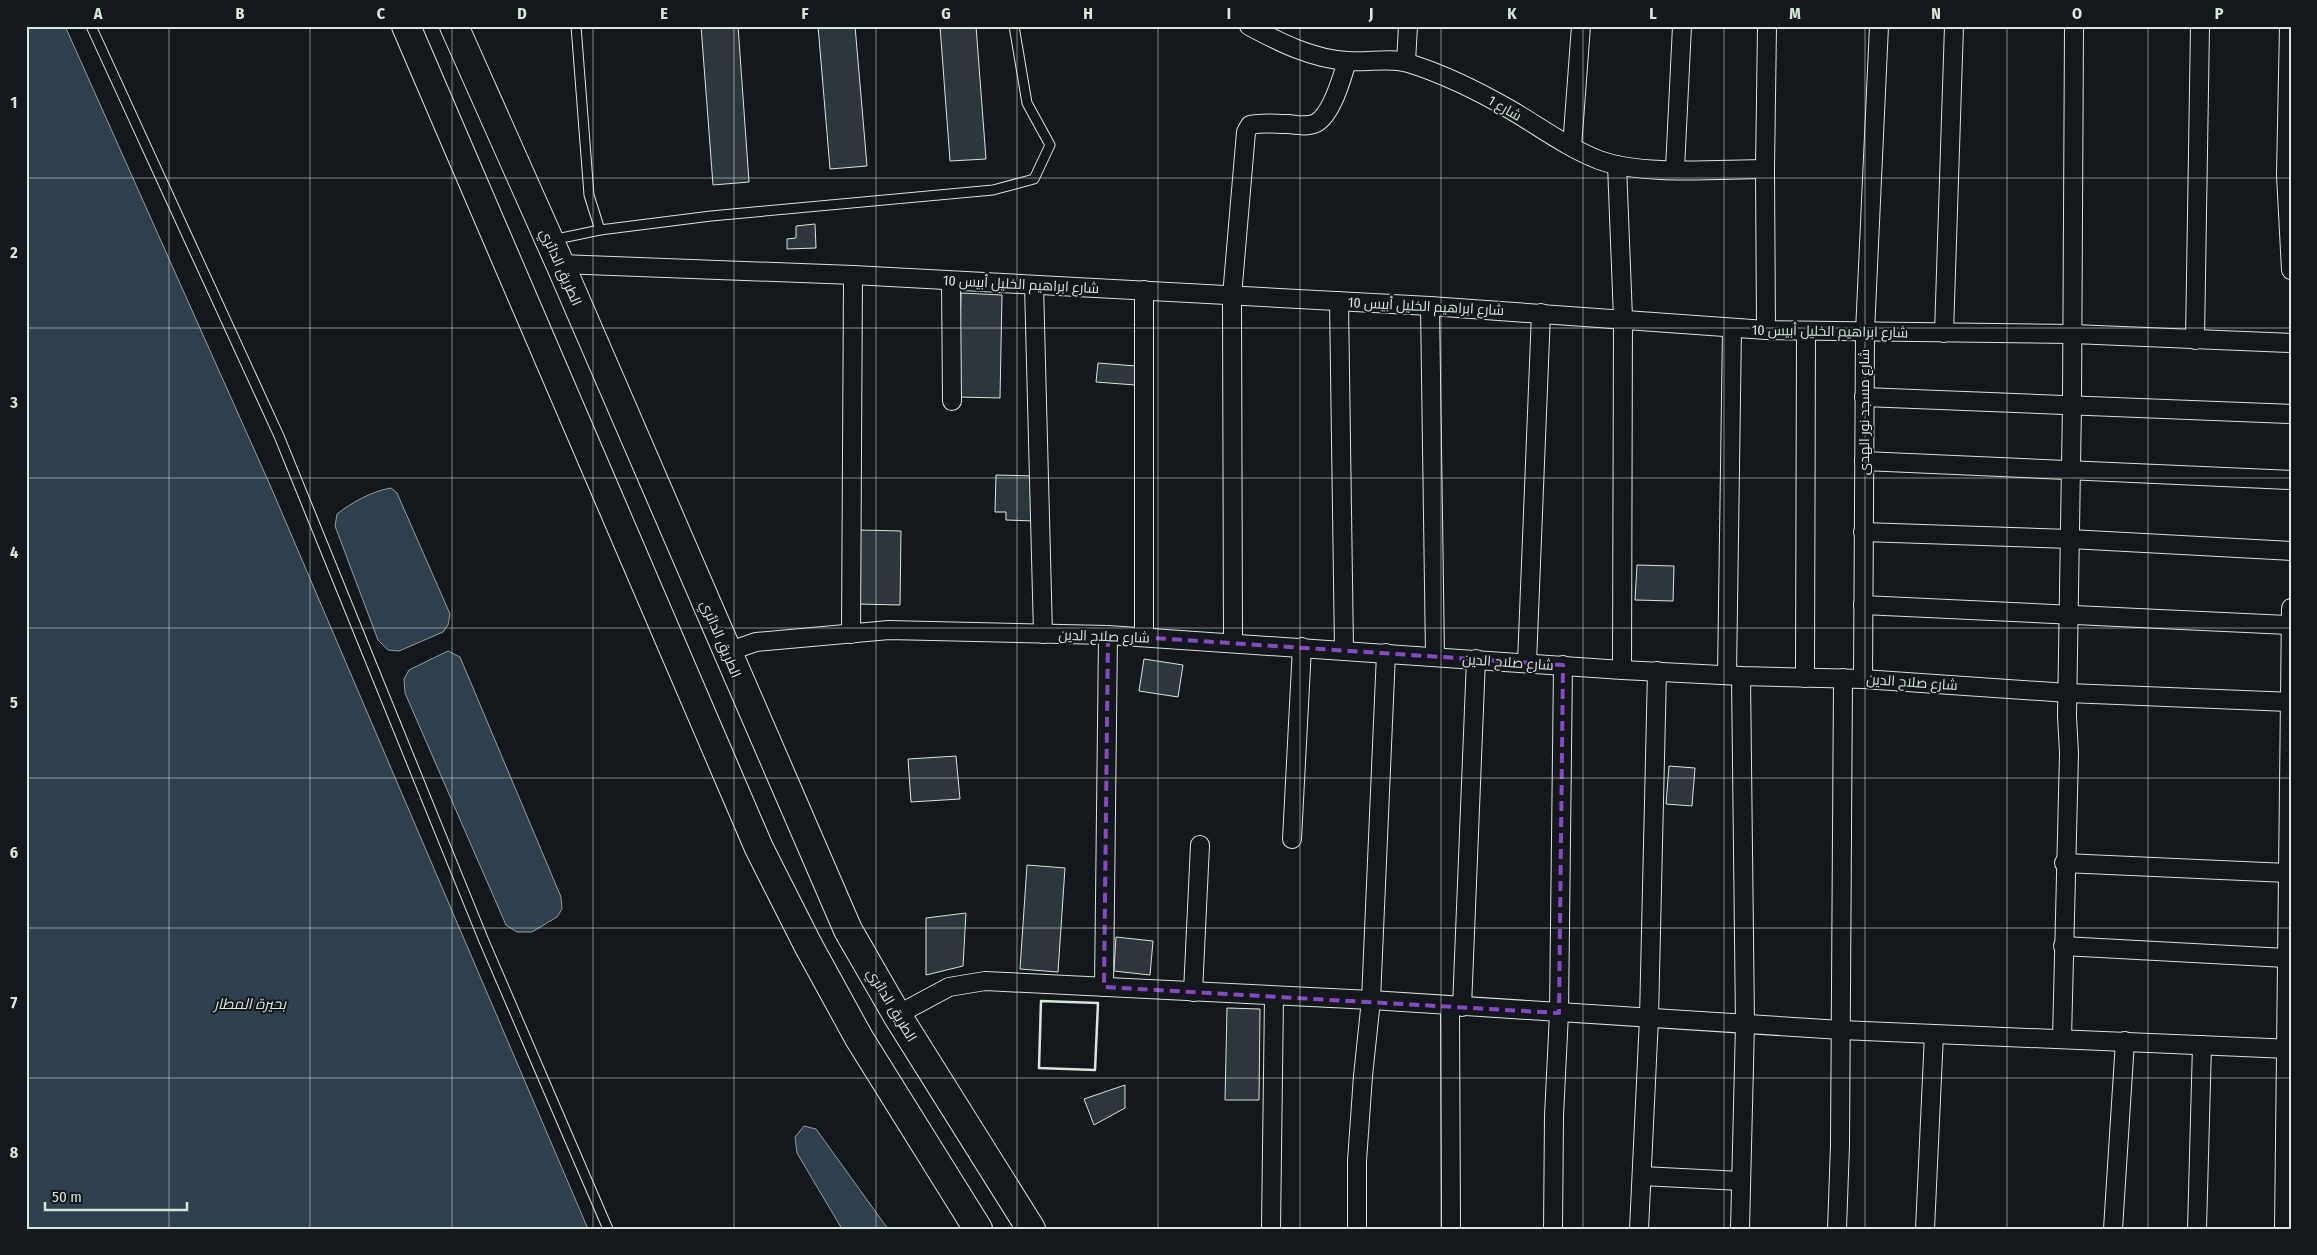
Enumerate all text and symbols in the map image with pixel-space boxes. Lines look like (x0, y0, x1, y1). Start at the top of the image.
text: A (93, 4, 103, 23)
text: B (236, 4, 245, 23)
text: C (377, 4, 386, 23)
text: D (517, 4, 527, 23)
text: E (660, 4, 668, 23)
text: F (801, 4, 809, 23)
text: G (941, 4, 951, 23)
text: H (1083, 4, 1093, 23)
text: I (1227, 4, 1231, 23)
text: J (1368, 4, 1373, 23)
text: K (1507, 4, 1517, 23)
text: L (1649, 4, 1657, 23)
text: M (1789, 4, 1801, 23)
text: N (1931, 4, 1941, 23)
text: O (2072, 4, 2082, 23)
text: P (2215, 4, 2224, 23)
street label: شارع 1 (1485, 92, 1525, 125)
text: 1 (11, 93, 17, 112)
street label: الطريق الدائري (533, 226, 585, 309)
text: 2 (9, 243, 18, 262)
street label: شارع ابراهيم الخليل أبيس 10 (942, 271, 1100, 298)
street label: شارع ابراهيم الخليل أبيس 10 (1347, 293, 1505, 320)
street label: شارع ابراهيم الخليل أبيس 10 (1752, 321, 1908, 342)
street label: شارع مسجد نور الهدى (1856, 349, 1873, 475)
text: 3 (9, 393, 18, 412)
text: 4 (10, 543, 18, 562)
street label: الطريق الدائري (694, 598, 744, 682)
street label: شارع صلاح الدين (1058, 626, 1150, 647)
street label: شارع صلاح الدين (1462, 651, 1554, 674)
street label: شارع صلاح الدين (1866, 671, 1958, 694)
text: 5 (10, 693, 18, 712)
text: 6 (10, 843, 18, 862)
street label: الطريق الدائري (861, 966, 920, 1046)
text: 7 (11, 993, 18, 1012)
water label: بحيرة المطار (212, 995, 287, 1013)
text: 8 (10, 1143, 19, 1162)
scale bar (45, 1180, 188, 1212)
text: 50 m (52, 1188, 82, 1206)

